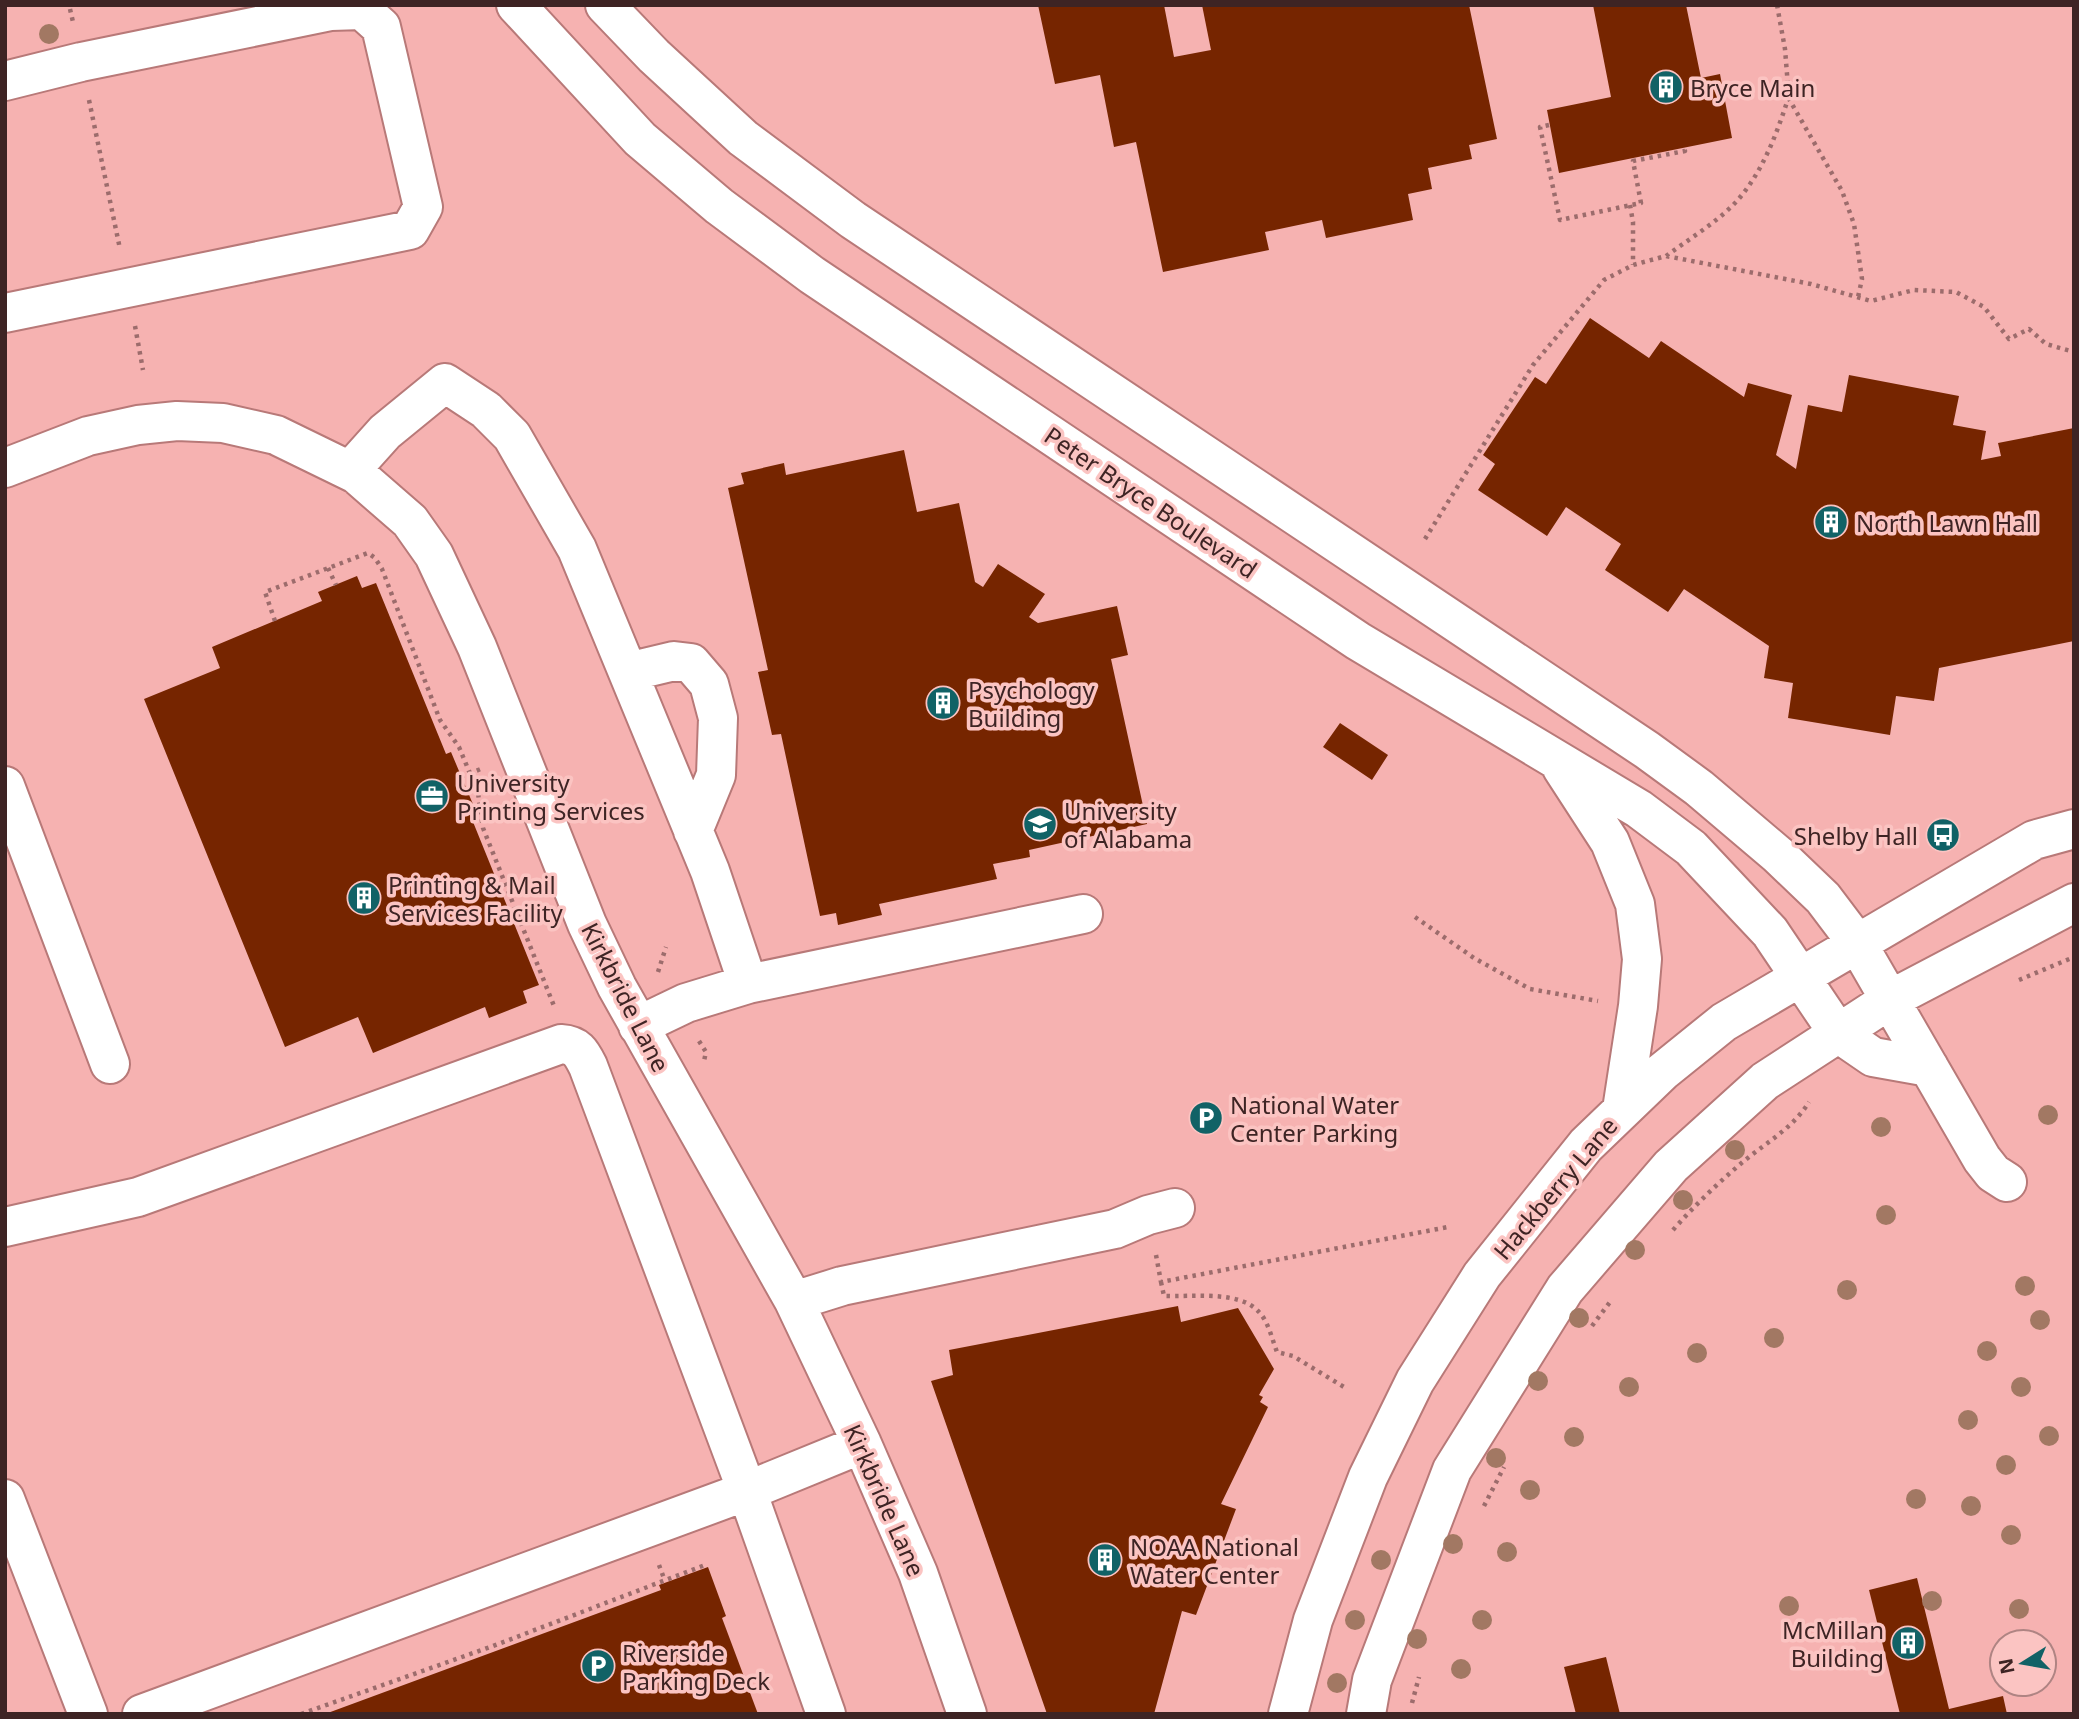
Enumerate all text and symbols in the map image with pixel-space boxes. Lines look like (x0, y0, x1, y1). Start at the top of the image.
building icon: Bryce Main (1647, 68, 1685, 106)
place label: Bryce Main (1690, 71, 1815, 104)
street label: Peter Bryce Boulevard (1038, 419, 1264, 585)
building icon: North Lawn Hall (1812, 503, 1850, 541)
place label: North Lawn Hall (1856, 506, 2038, 539)
place label: Psychology Building (968, 673, 1096, 734)
building icon: Psychology Building (924, 684, 962, 722)
place label: University Printing Services (457, 766, 645, 827)
office icon: University Printing Services (413, 777, 451, 815)
place label: University of Alabama (1064, 794, 1192, 855)
school or university icon: University of Alabama (1021, 805, 1059, 843)
bus stop icon: Shelby Hall (1924, 816, 1962, 854)
place label: Shelby Hall (1794, 819, 1918, 852)
place label: Printing & Mail Services Facility (388, 868, 563, 929)
building icon: Printing & Mail Services Facility (345, 879, 383, 917)
street label: Kirkbride Lane (574, 917, 678, 1077)
place label: National Water Center Parking (1230, 1088, 1399, 1149)
parking icon: National Water Center Parking (1187, 1099, 1225, 1137)
street label: Hackberry Lane (1486, 1110, 1624, 1266)
street label: Kirkbride Lane (837, 1419, 933, 1581)
place label: NOAA National Water Center (1130, 1530, 1299, 1591)
building icon: NOAA National Water Center (1086, 1541, 1124, 1579)
place label: McMillan Building (1782, 1613, 1884, 1674)
building icon: McMillan Building (1889, 1624, 1927, 1662)
north arrow (1988, 1628, 2058, 1698)
place label: Riverside Parking Deck (622, 1636, 770, 1697)
parking icon: Riverside Parking Deck (579, 1647, 617, 1685)
text: N (1992, 1656, 2021, 1676)

